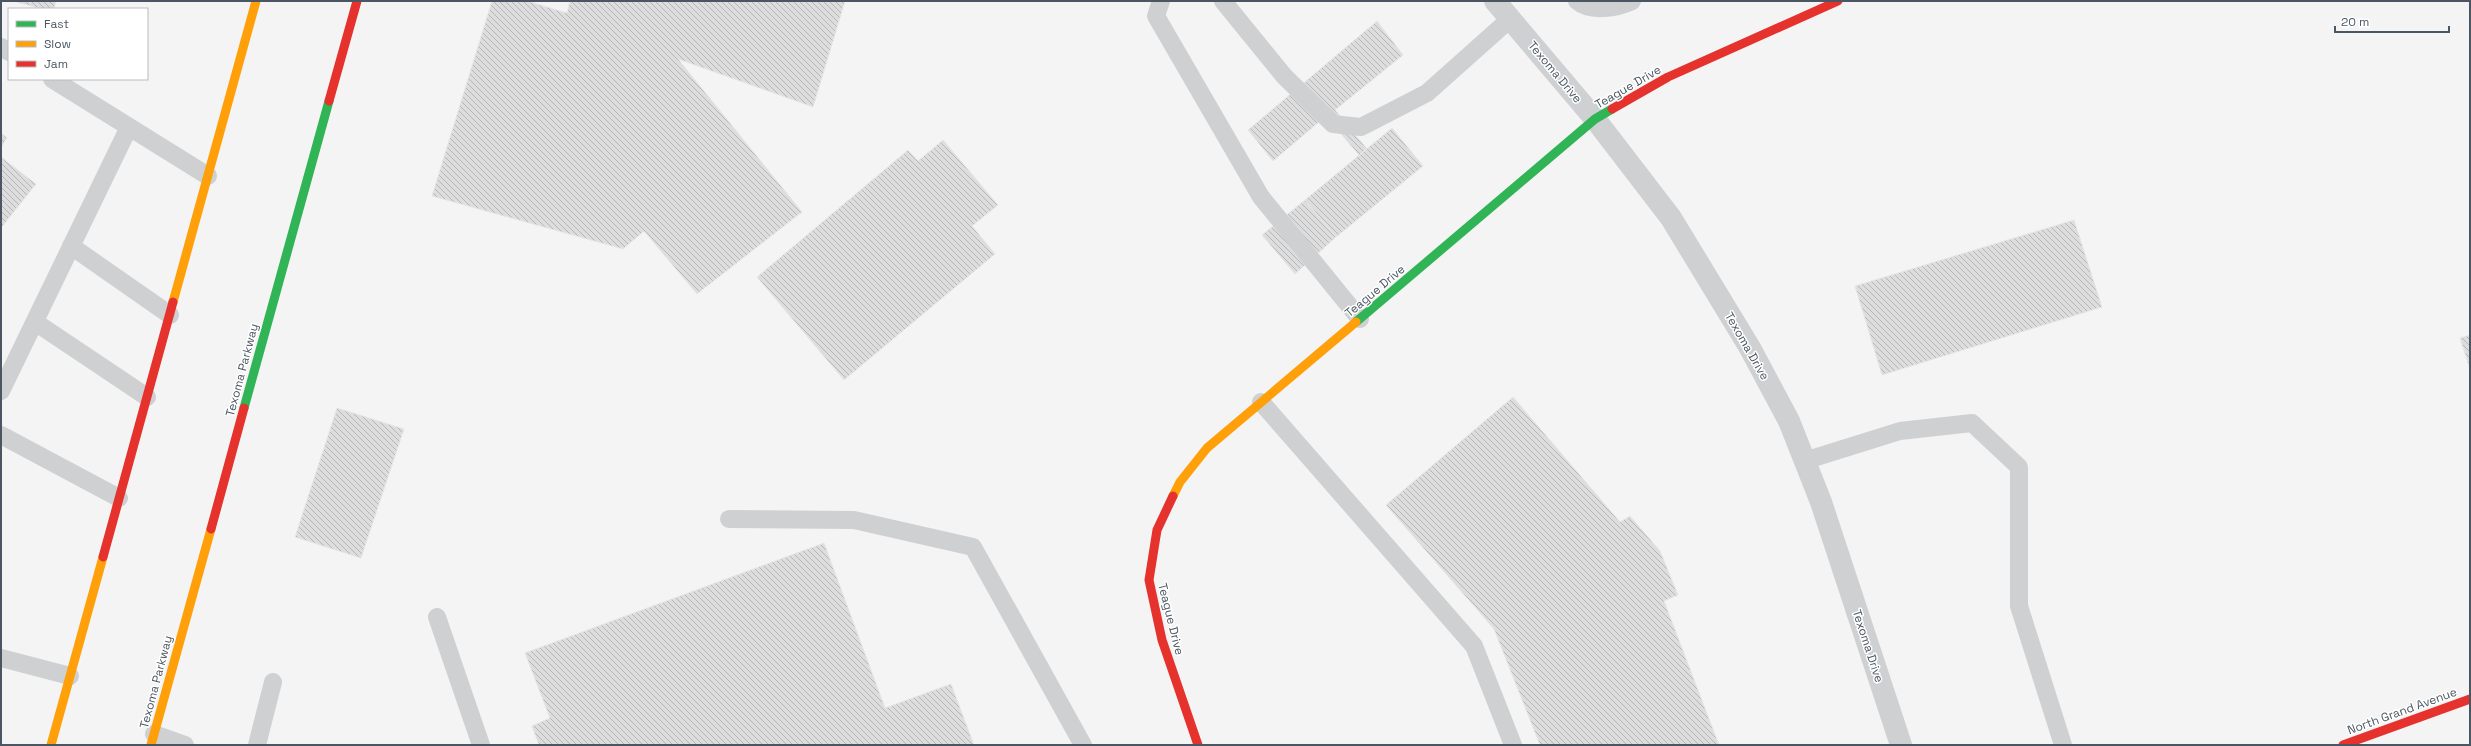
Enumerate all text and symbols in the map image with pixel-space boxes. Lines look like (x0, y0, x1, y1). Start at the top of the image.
legend (8, 8, 148, 80)
scale bar (2335, 8, 2449, 34)
text: 20 m (2341, 14, 2369, 30)
text: Fast (44, 16, 69, 32)
text: Slow (44, 36, 71, 52)
street label: Texoma Drive (1525, 38, 1585, 106)
text: Jam (44, 56, 68, 72)
street label: Teague Drive (1592, 62, 1664, 112)
street label: Teague Drive (1342, 261, 1408, 321)
street label: Texoma Drive (1721, 309, 1773, 383)
street label: Texoma Parkway (222, 322, 262, 418)
street label: Teague Drive (1154, 581, 1188, 657)
street label: Texoma Drive (1849, 607, 1887, 685)
street label: Texoma Parkway (136, 634, 176, 730)
street label: North Grand Avenue (2345, 684, 2459, 738)

